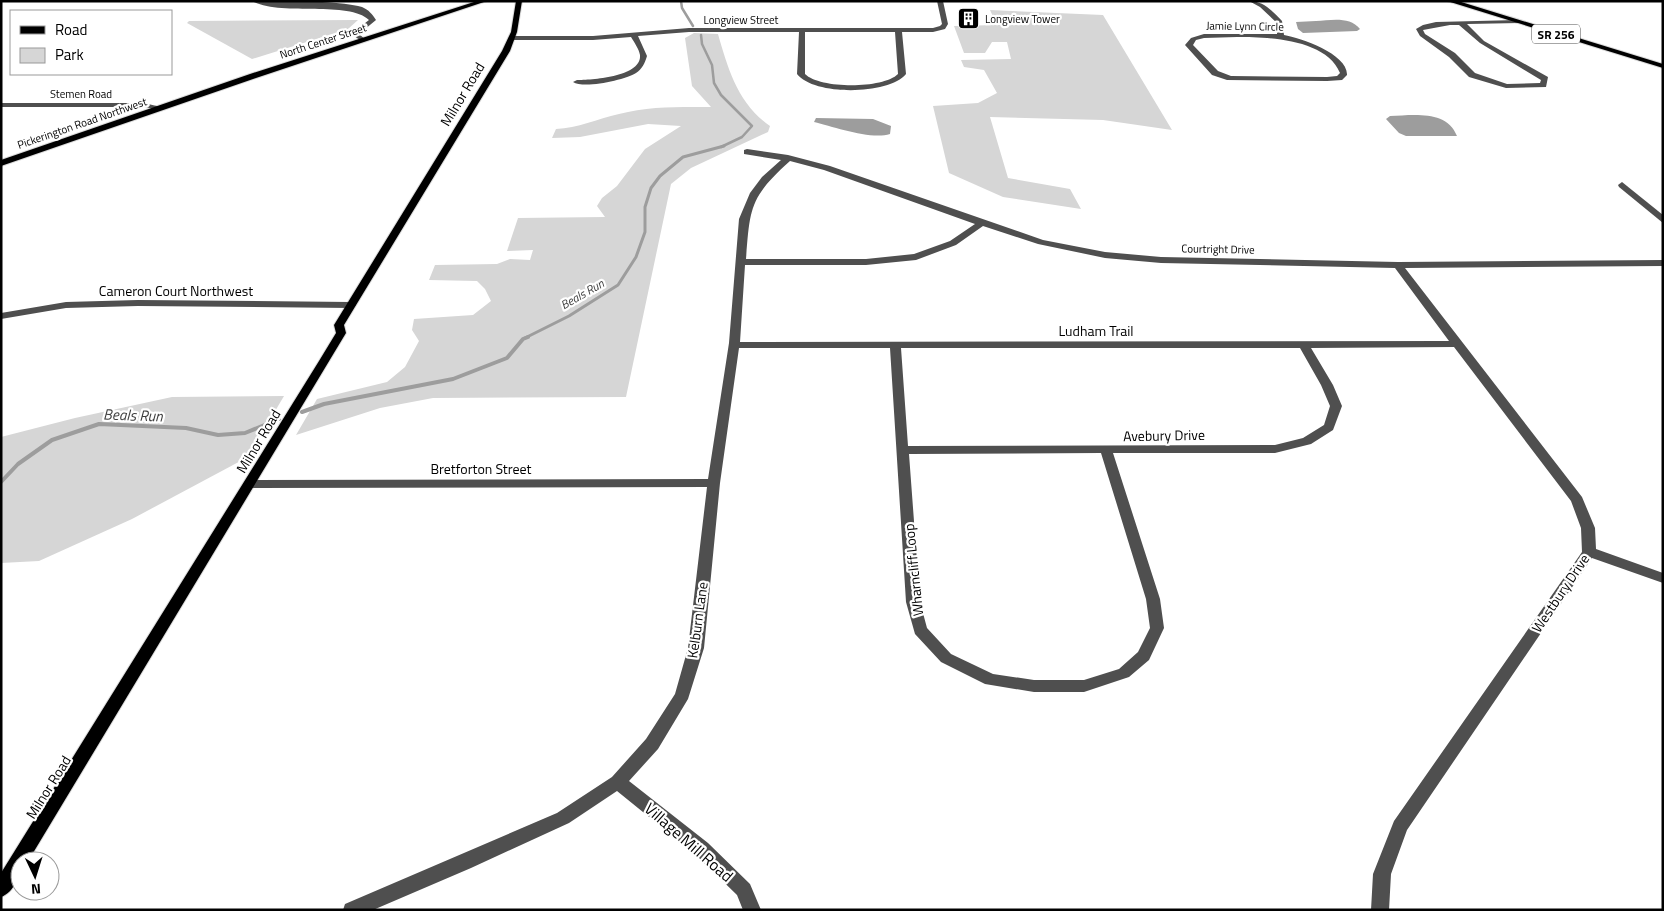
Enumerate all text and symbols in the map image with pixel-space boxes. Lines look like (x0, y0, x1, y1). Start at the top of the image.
building icon: Longview Tower (957, 7, 981, 31)
legend (10, 10, 172, 75)
place label: Longview Tower (985, 11, 1060, 27)
street label: Longview Street (704, 12, 779, 28)
street label: Jamie Lynn Circle (1206, 17, 1284, 35)
text: Road (55, 18, 87, 41)
street label: North Center Street (277, 19, 369, 63)
road number: SR 256 (1532, 24, 1580, 44)
text: Park (55, 43, 84, 66)
street label: Milnor Road (435, 58, 489, 130)
street label: Stemen Road (50, 86, 112, 102)
street label: Pickerington Road Northwest (15, 93, 149, 153)
street label: Courtright Drive (1181, 240, 1255, 258)
water label: Beals Run (557, 273, 608, 314)
street label: Cameron Court Northwest (99, 280, 253, 301)
street label: Ludham Trail (1058, 320, 1134, 341)
water label: Beals Run (103, 402, 164, 428)
street label: Milnor Road (231, 405, 285, 477)
street label: Avebury Drive (1123, 424, 1205, 446)
street label: Bretforton Street (430, 458, 532, 479)
street label: Wharncliff Loop (898, 523, 928, 617)
street label: Westbury Drive (1526, 550, 1594, 636)
street label: Kelburn Lane (681, 581, 713, 659)
street label: Milnor Road (20, 751, 76, 823)
street label: Village Mill Road (639, 797, 739, 887)
north arrow (10, 851, 60, 901)
text: N (30, 879, 42, 900)

